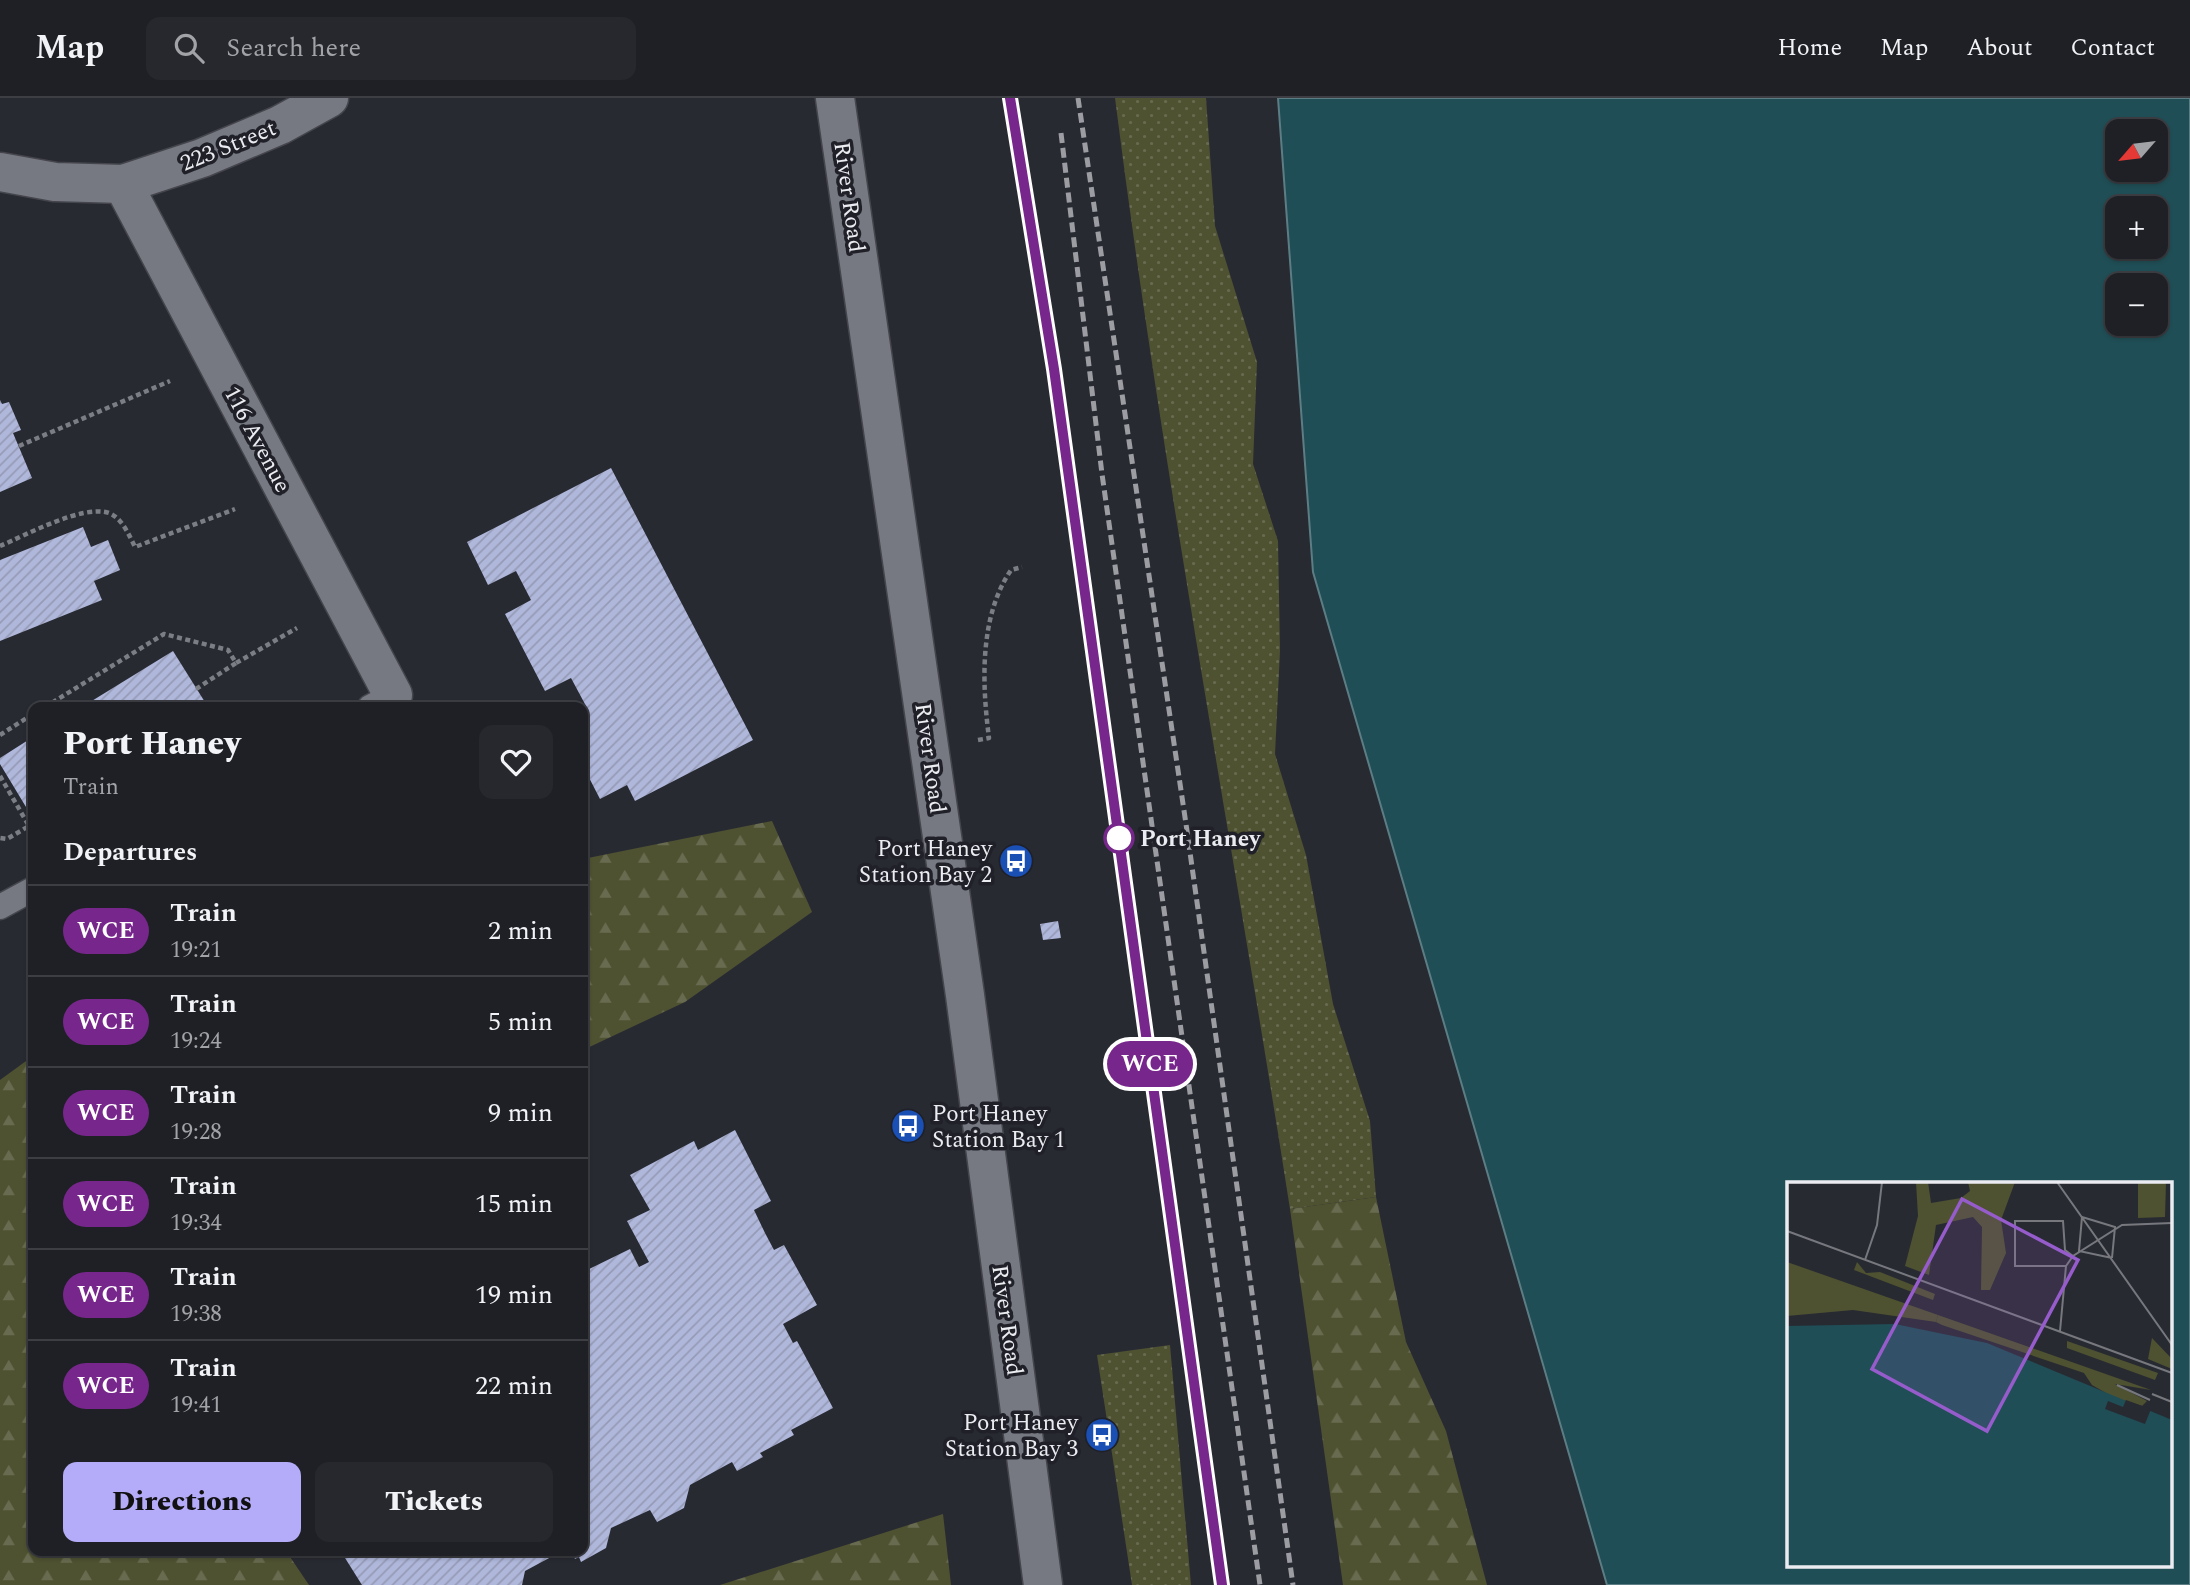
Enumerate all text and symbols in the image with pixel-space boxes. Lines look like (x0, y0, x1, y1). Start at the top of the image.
search box (146, 17, 636, 80)
text: Map (35, 23, 104, 73)
text: Search here (226, 28, 361, 68)
icon: search (170, 29, 208, 67)
text: Home (1777, 30, 1842, 66)
text: Map (1880, 30, 1928, 66)
text: About (1966, 30, 2032, 66)
text: Contact (2070, 30, 2155, 66)
street label: 223 Street (175, 111, 282, 181)
north arrow (2105, 119, 2168, 182)
map controls (2105, 119, 2168, 336)
street label: River Road (823, 140, 874, 255)
button: + (2105, 196, 2168, 259)
button: − (2105, 273, 2168, 336)
street label: 116 Avenue (214, 380, 299, 499)
street label: River Road (904, 701, 955, 816)
text: Port Haney (63, 719, 240, 769)
button: heart (479, 725, 553, 799)
text: Train (63, 770, 119, 805)
place label: Port Haney (1140, 822, 1261, 857)
marker: Port Haney (1104, 823, 1134, 853)
text: Departures (63, 832, 197, 872)
place label: Port Haney Station Bay 2 (859, 832, 993, 893)
bus stop icon: Port Haney Station Bay 2 (997, 842, 1035, 880)
text: Train (170, 893, 237, 933)
text: 2 min (488, 911, 553, 951)
text: WCE (77, 913, 135, 949)
text: 19:21 (170, 933, 222, 968)
text: Train (170, 984, 237, 1024)
text: 5 min (488, 1002, 553, 1042)
text: WCE (77, 1004, 135, 1040)
text: 19:24 (170, 1024, 222, 1059)
line badge: WCE (1110, 1041, 1190, 1087)
text: WCE (1121, 1046, 1179, 1082)
text: Train (170, 1075, 237, 1115)
text: 9 min (488, 1093, 553, 1133)
text: WCE (77, 1095, 135, 1131)
place label: Port Haney Station Bay 1 (932, 1097, 1065, 1158)
bus stop icon: Port Haney Station Bay 1 (889, 1107, 927, 1145)
text: 19:28 (170, 1115, 222, 1150)
text: Train (170, 1166, 237, 1206)
inset map (1787, 1182, 2172, 1568)
text: 15 min (475, 1184, 553, 1224)
text: WCE (77, 1186, 135, 1222)
text: 19:34 (170, 1206, 222, 1241)
text: Train (170, 1257, 237, 1297)
street label: River Road (981, 1263, 1032, 1378)
text: 19 min (475, 1275, 553, 1315)
text: WCE (77, 1277, 135, 1313)
text: 19:38 (170, 1297, 222, 1332)
text: Train (170, 1348, 237, 1388)
text: 22 min (475, 1366, 553, 1406)
text: WCE (77, 1368, 135, 1404)
text: 19:41 (170, 1388, 222, 1423)
place label: Port Haney Station Bay 3 (945, 1406, 1079, 1467)
bus stop icon: Port Haney Station Bay 3 (1083, 1416, 1121, 1454)
button: Directions (63, 1462, 301, 1542)
button: Tickets (315, 1462, 553, 1542)

